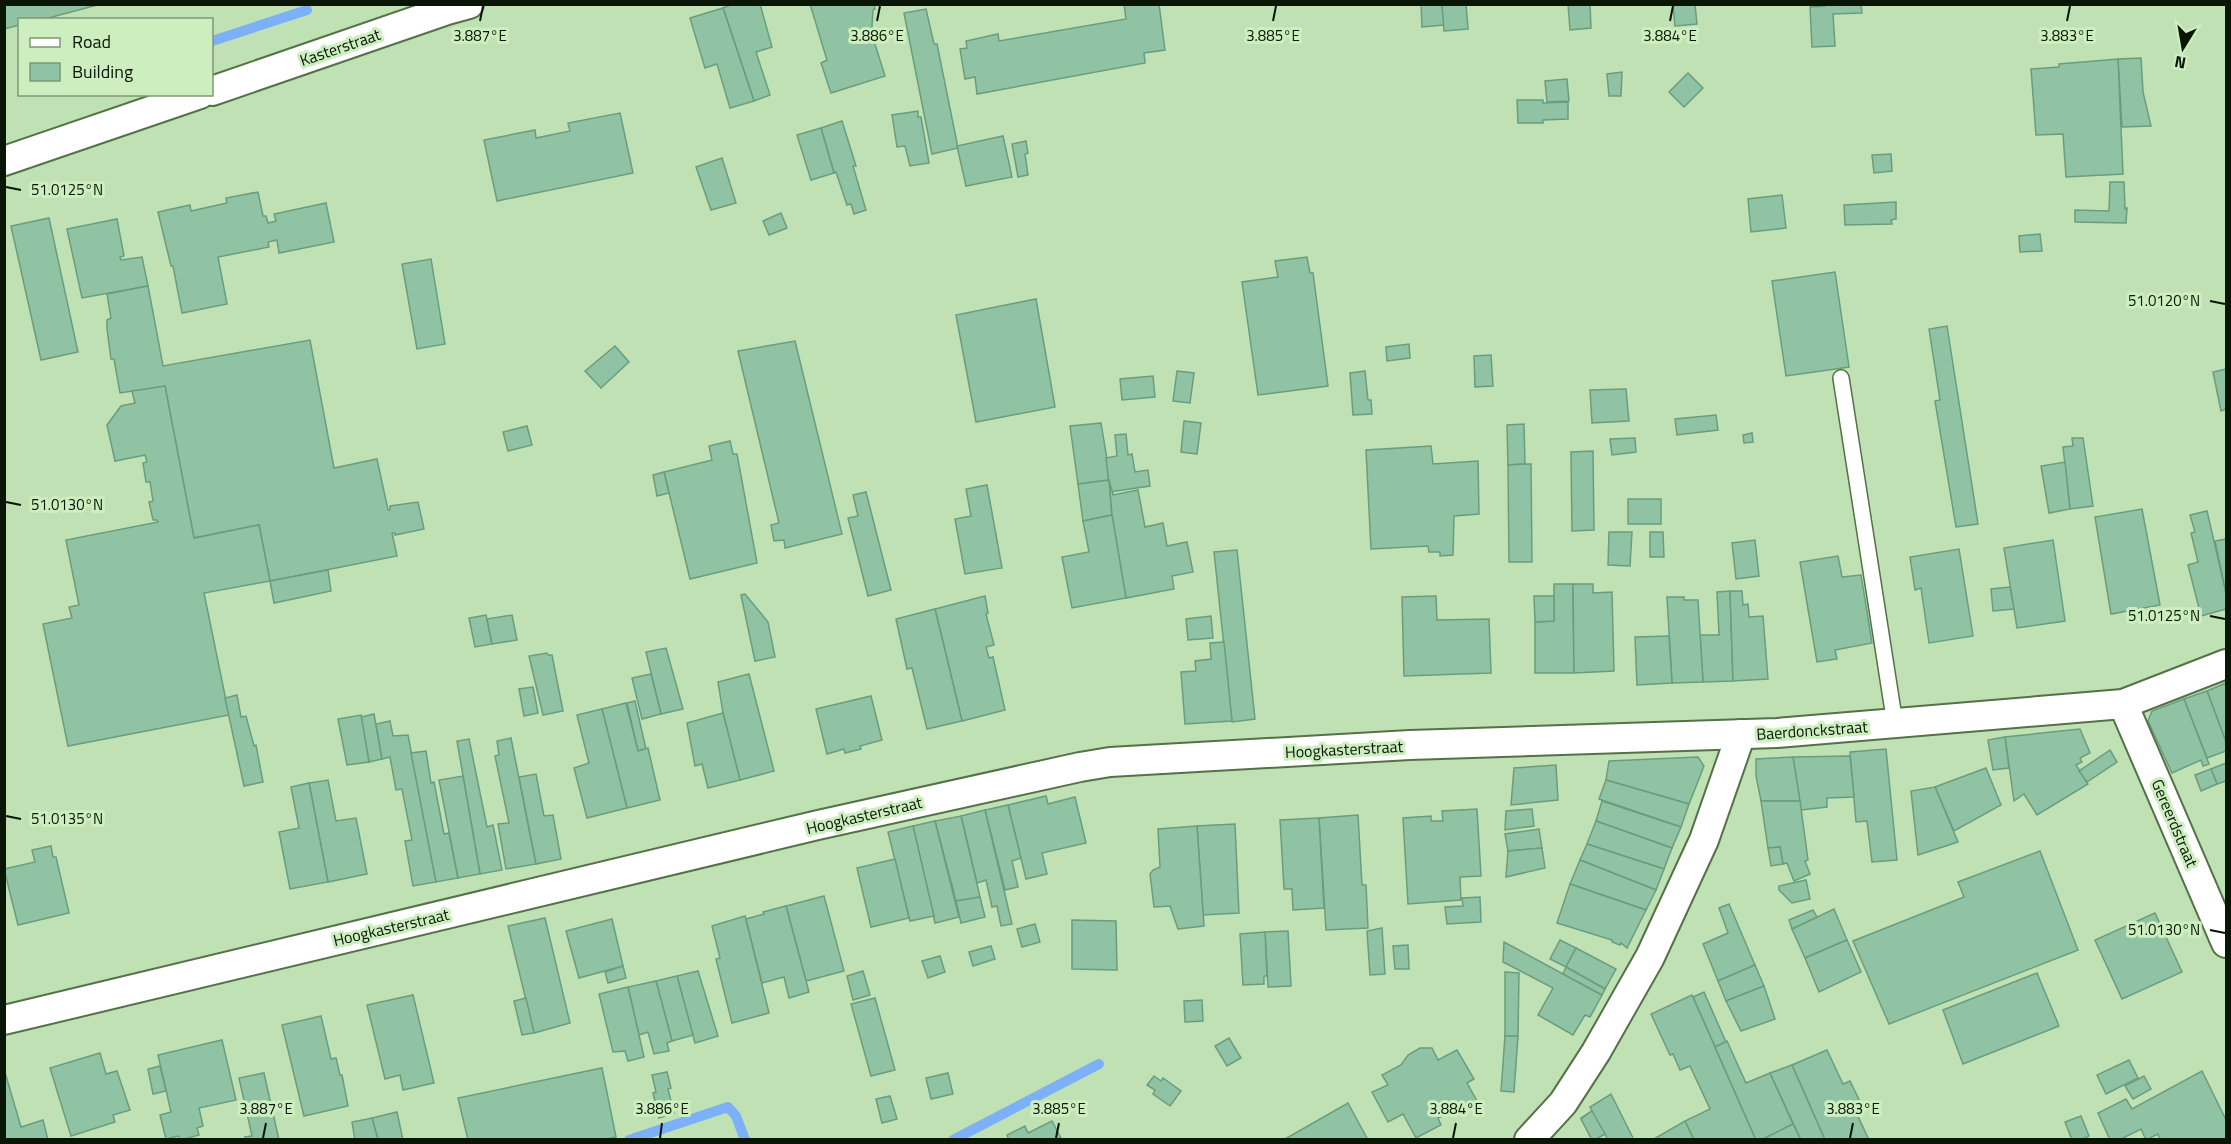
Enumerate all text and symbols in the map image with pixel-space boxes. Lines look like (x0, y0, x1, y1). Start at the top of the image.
legend (18, 18, 213, 96)
north arrow (2153, 18, 2213, 78)
street label: Kasterstraat (296, 22, 384, 72)
text: 3.887°E (453, 24, 507, 47)
text: 3.886°E (850, 24, 904, 47)
text: 3.885°E (1246, 24, 1300, 47)
text: 3.884°E (1643, 24, 1697, 47)
text: 3.883°E (2040, 24, 2094, 47)
text: Road (72, 28, 111, 55)
text: N (2172, 50, 2188, 76)
text: Building (72, 58, 133, 85)
text: 51.0125°N (31, 178, 103, 201)
text: 51.0120°N (2128, 289, 2200, 312)
text: 51.0130°N (31, 493, 103, 516)
text: 51.0125°N (2128, 604, 2200, 627)
street label: Baerdonckstraat (1755, 714, 1869, 746)
street label: Hoogkasterstraat (1284, 734, 1404, 764)
street label: Gereerdstraat (2146, 775, 2204, 871)
street label: Hoogkasterstraat (804, 790, 925, 840)
text: 51.0135°N (31, 807, 103, 830)
street label: Hoogkasterstraat (331, 902, 452, 952)
text: 51.0130°N (2128, 918, 2200, 941)
text: 3.887°E (239, 1097, 293, 1120)
text: 3.886°E (635, 1097, 689, 1120)
text: 3.885°E (1032, 1097, 1086, 1120)
text: 3.884°E (1429, 1097, 1483, 1120)
text: 3.883°E (1826, 1097, 1880, 1120)

